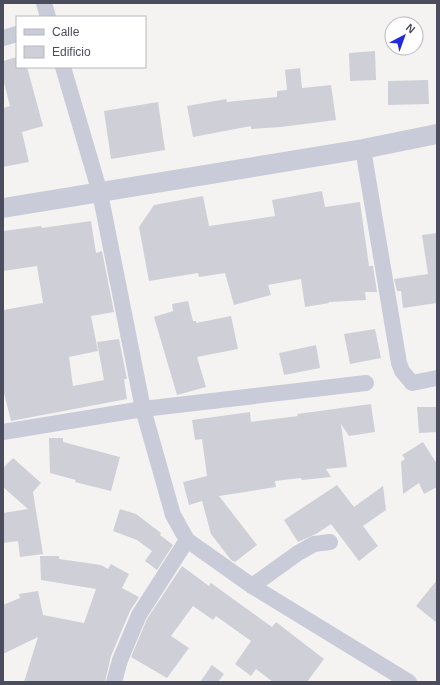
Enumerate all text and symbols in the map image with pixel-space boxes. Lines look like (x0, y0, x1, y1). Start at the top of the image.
legend (16, 16, 146, 68)
north arrow (384, 16, 424, 56)
text: N (404, 21, 418, 36)
text: Calle (52, 25, 80, 39)
text: Edificio (52, 45, 91, 59)

